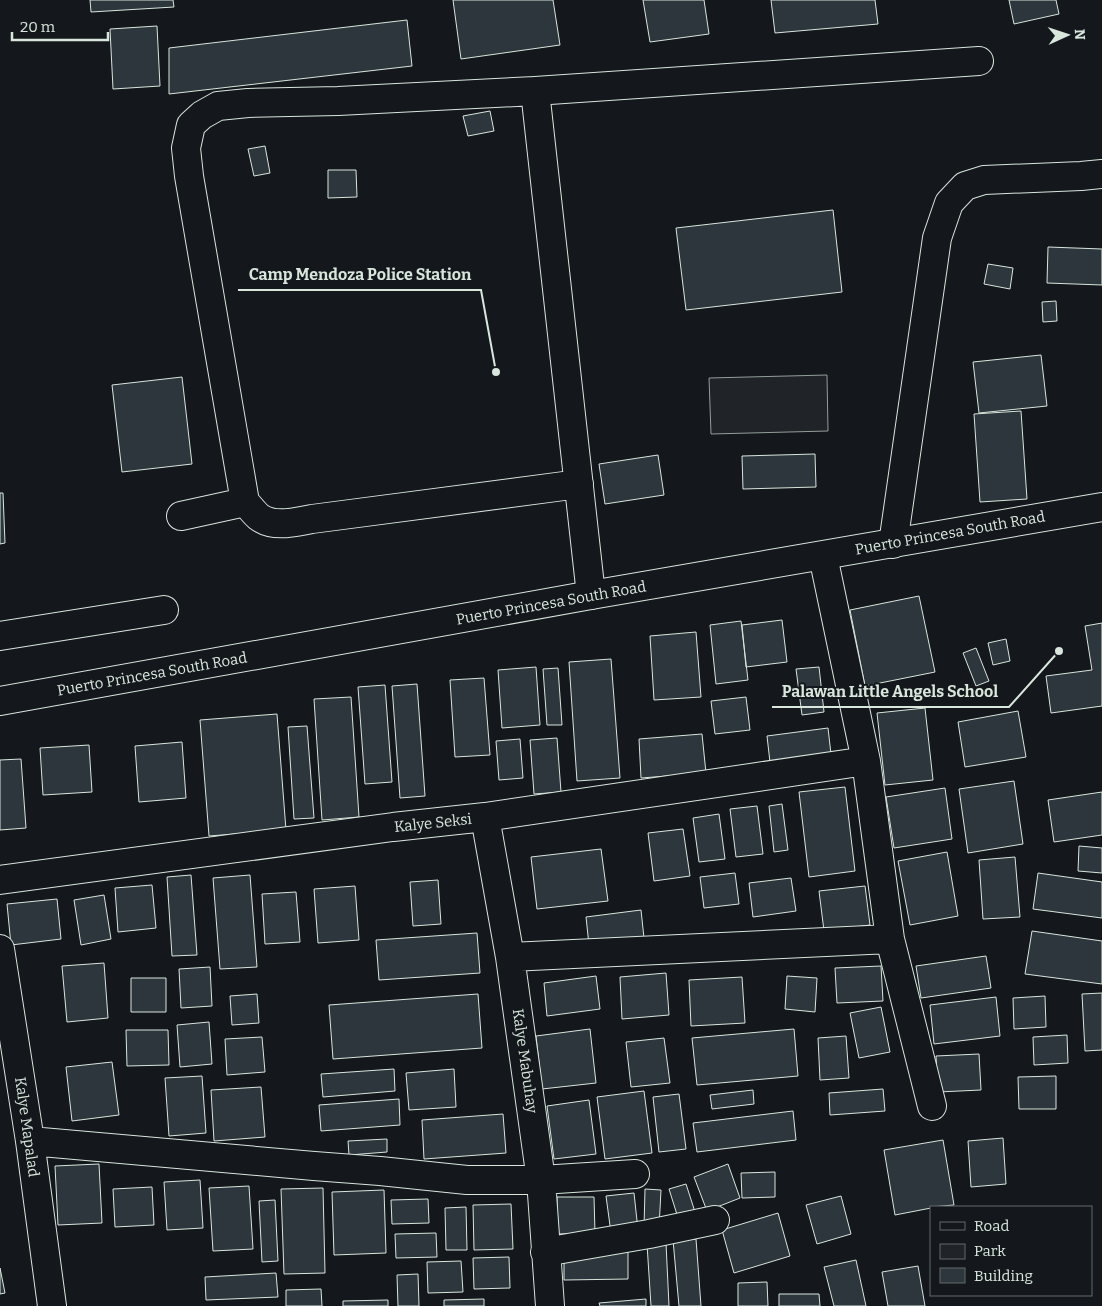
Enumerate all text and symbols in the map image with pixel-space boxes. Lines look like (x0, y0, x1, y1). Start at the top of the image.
scale bar (12, 10, 109, 42)
north arrow (1042, 10, 1092, 60)
text: 20 m (20, 18, 56, 36)
text: N (1071, 29, 1088, 40)
callout: Camp Mendoza Police Station (238, 259, 481, 290)
text: Camp Mendoza Police Station (249, 265, 472, 284)
street label: Puerto Princesa South Road (854, 507, 1046, 559)
street label: Puerto Princesa South Road (455, 577, 647, 629)
street label: Puerto Princesa South Road (56, 648, 248, 700)
callout: Palawan Little Angels School (772, 676, 1009, 707)
text: Palawan Little Angels School (782, 682, 998, 701)
street label: Kalye Seksi (393, 810, 473, 836)
street label: Kalye Mabuhay (509, 1008, 541, 1115)
street label: Kalye Mapalad (11, 1076, 43, 1178)
legend (930, 1206, 1092, 1296)
text: Road (974, 1217, 1009, 1235)
text: Park (974, 1242, 1006, 1260)
text: Building (974, 1267, 1033, 1285)

